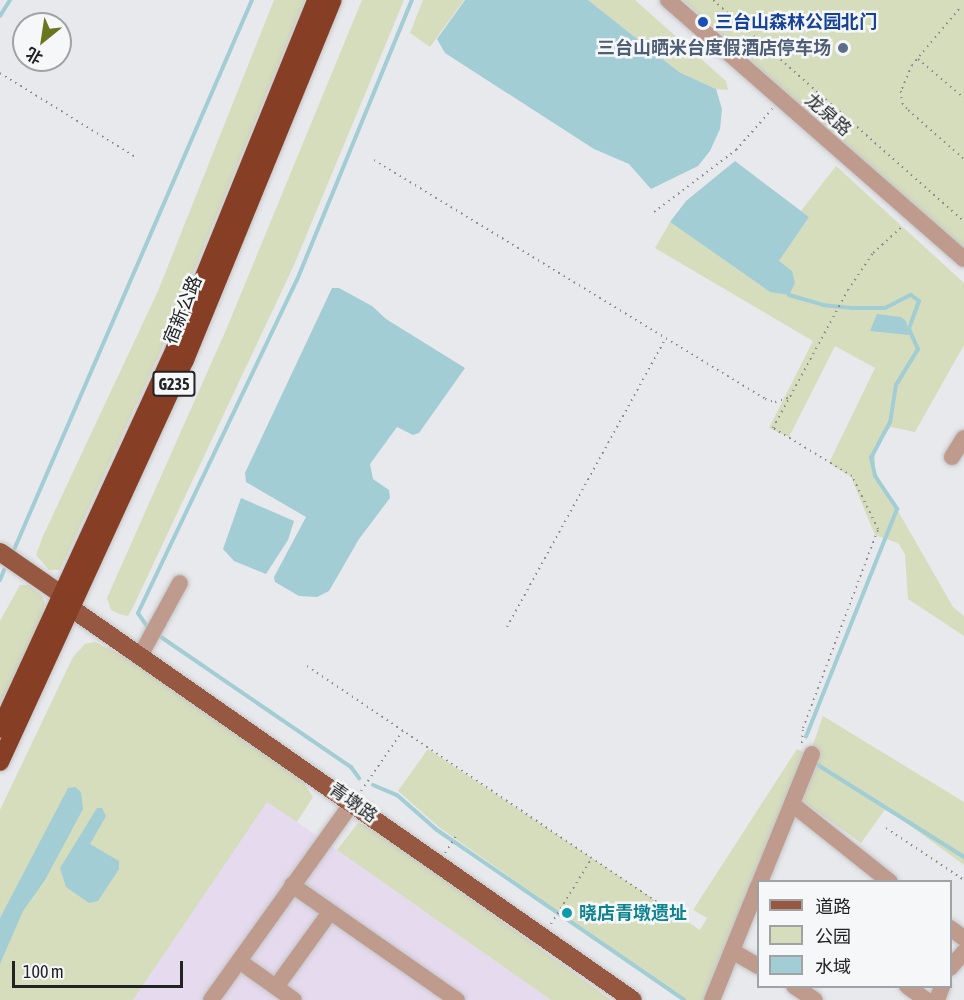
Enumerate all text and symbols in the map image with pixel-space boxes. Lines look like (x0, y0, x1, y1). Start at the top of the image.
place label: 三台山森林公园北门 (715, 11, 877, 33)
north arrow (12, 12, 72, 72)
marker: 三台山森林公园北门 (696, 15, 710, 29)
place label: 三台山晒米台度假酒店停车场 (597, 37, 831, 59)
marker: 三台山晒米台度假酒店停车场 (836, 41, 850, 55)
text: 北 (23, 44, 45, 68)
street label: 龙泉路 (801, 89, 855, 141)
street label: 宿新公路 (160, 273, 206, 347)
road number: G235 (152, 371, 196, 397)
street label: 青墩路 (325, 779, 381, 827)
legend (757, 880, 952, 988)
text: 道路 (815, 896, 851, 917)
place label: 晓店青墩遗址 (579, 902, 687, 924)
marker: 晓店青墩遗址 (560, 906, 574, 920)
text: 公园 (815, 926, 851, 947)
scale bar (15, 949, 186, 987)
text: 水域 (815, 956, 851, 977)
text: 100 m (23, 961, 64, 982)

